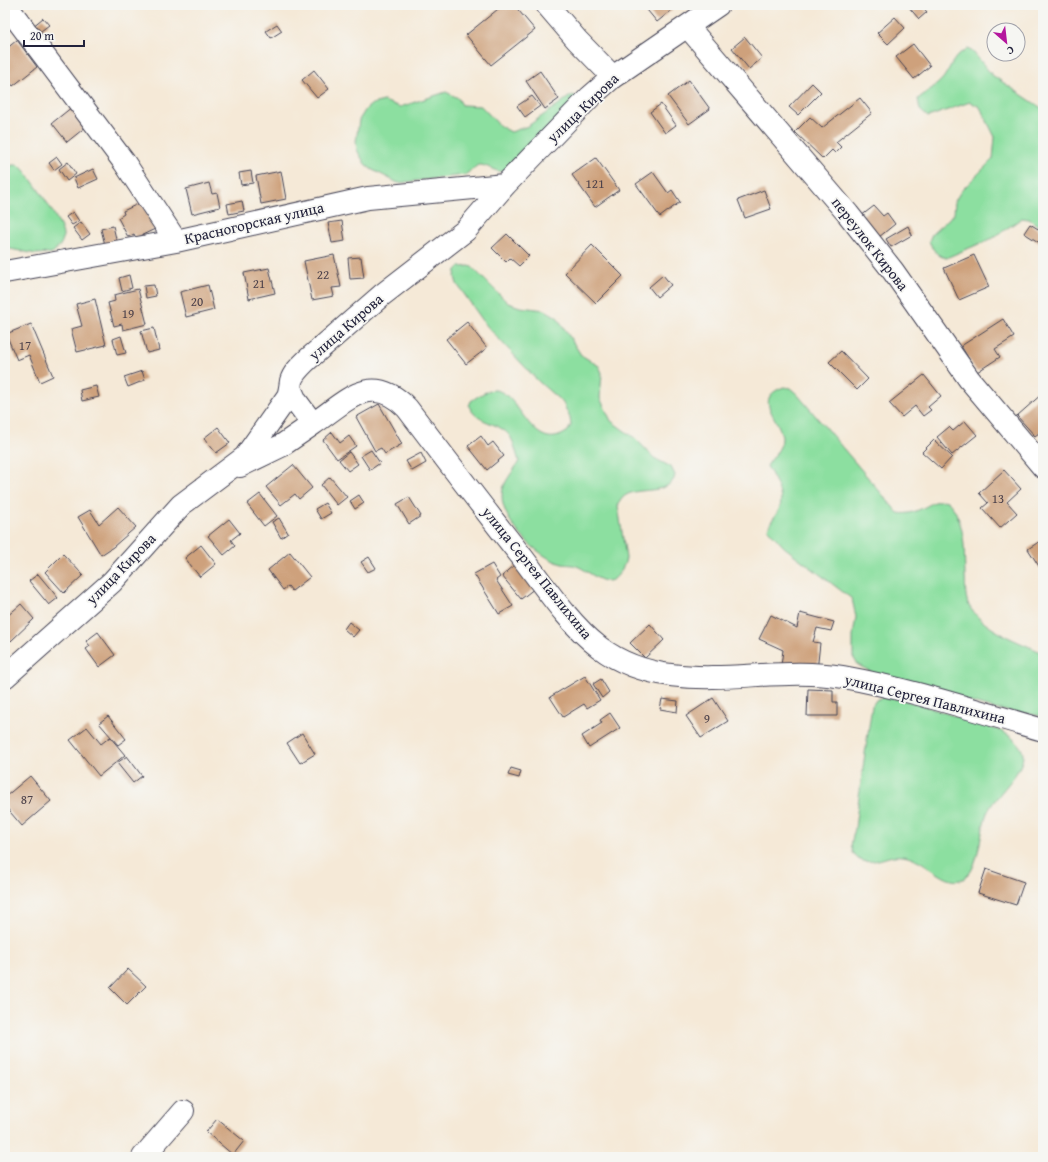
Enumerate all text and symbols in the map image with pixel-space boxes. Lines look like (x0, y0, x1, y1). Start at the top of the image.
scale bar (24, 22, 84, 48)
north arrow (986, 22, 1026, 62)
text: 20 m (30, 27, 54, 44)
text: С (1004, 42, 1017, 59)
street label: улица Кирова (541, 67, 624, 148)
house number: 121 (586, 174, 604, 193)
street label: переулок Кирова (827, 192, 914, 296)
street label: Красногорская улица (182, 196, 327, 249)
house number: 22 (317, 265, 329, 284)
house number: 21 (253, 274, 265, 293)
street label: улица Кирова (303, 288, 388, 365)
house number: 20 (191, 292, 203, 311)
house number: 19 (122, 304, 134, 323)
house number: 17 (19, 336, 31, 355)
house number: 13 (992, 489, 1004, 508)
street label: улица Сергея Павлихина (477, 501, 598, 644)
street label: улица Кирова (80, 528, 161, 610)
street label: улица Сергея Павлихина (842, 668, 1009, 729)
house number: 9 (704, 709, 710, 728)
house number: 87 (21, 790, 33, 809)

